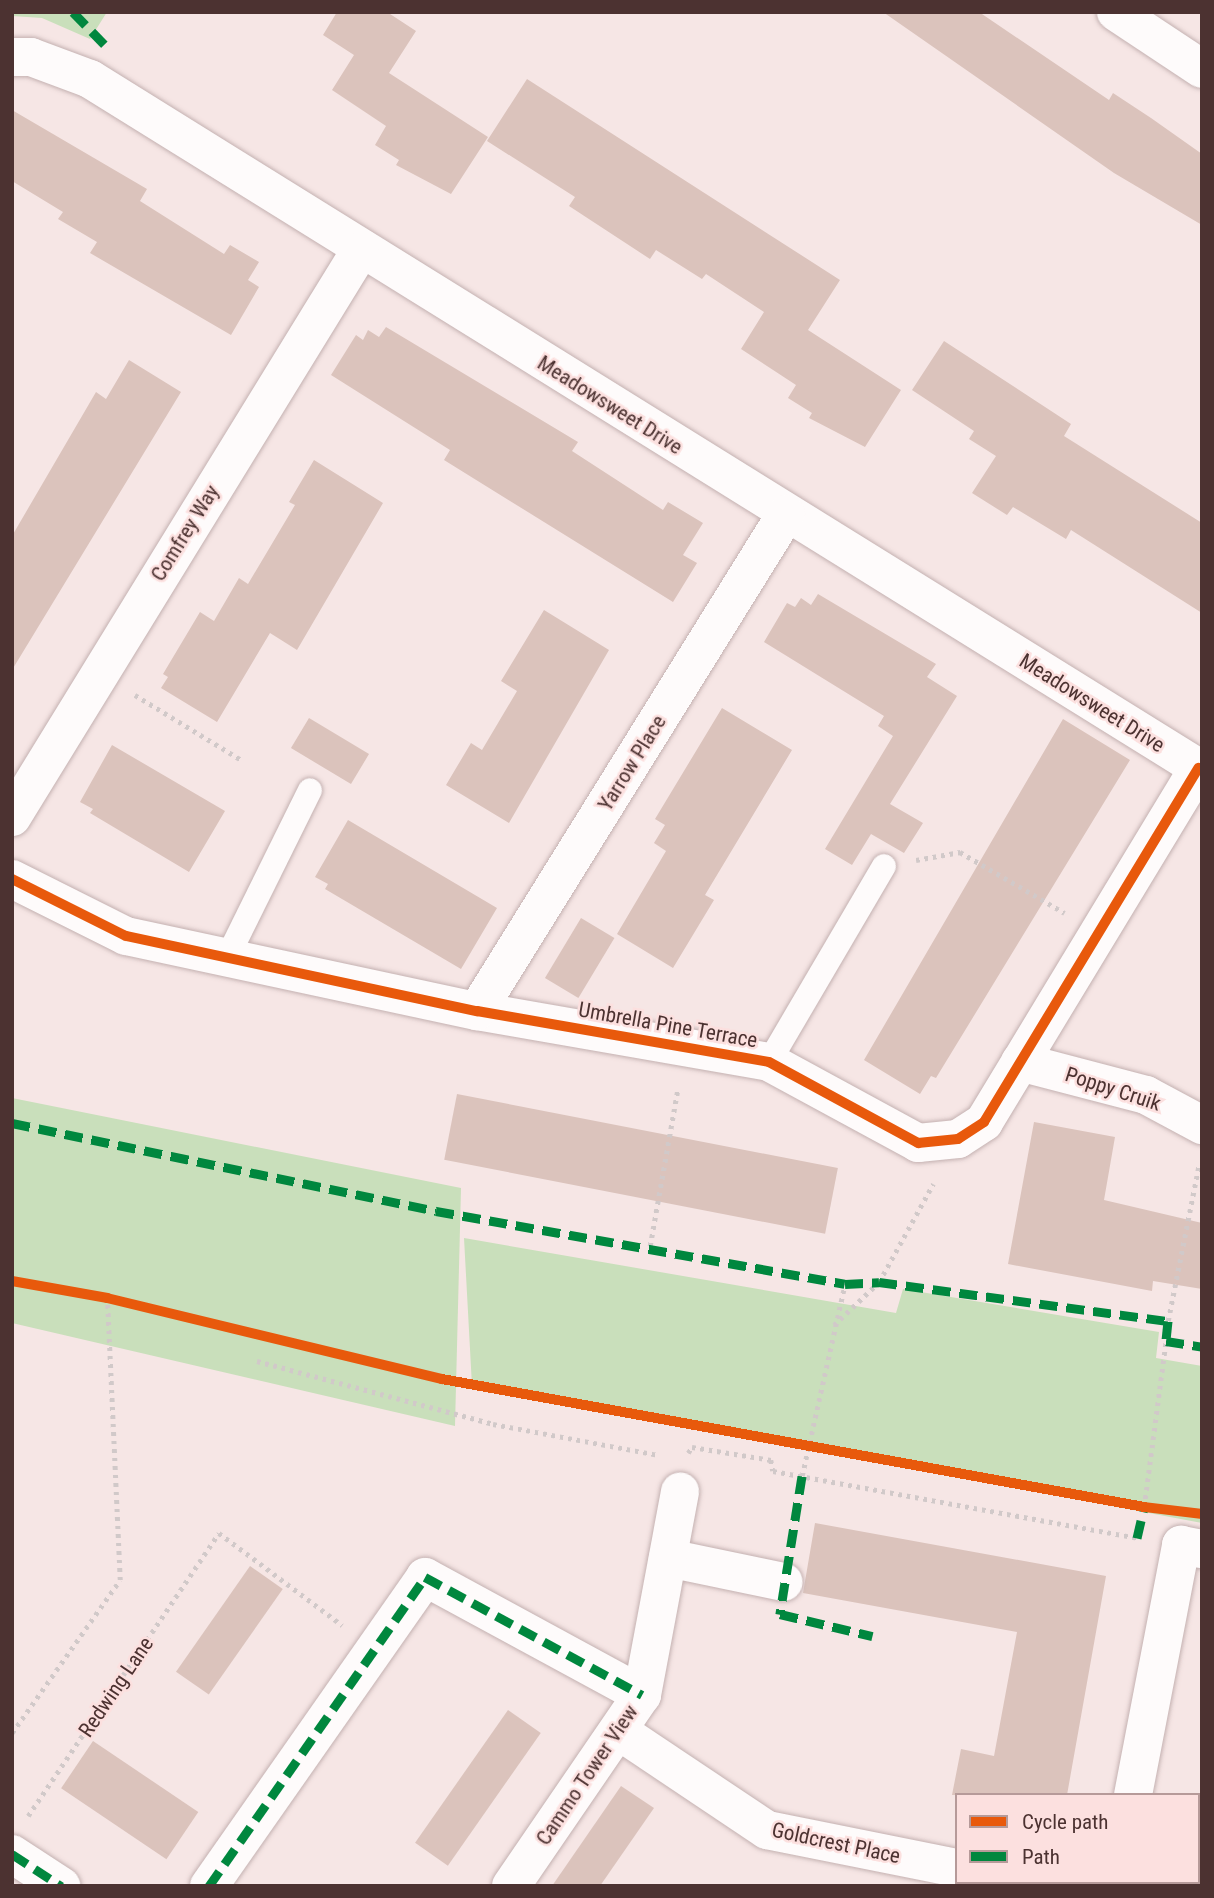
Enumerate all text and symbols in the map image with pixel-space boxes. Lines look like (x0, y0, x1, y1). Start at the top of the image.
street label: Meadowsweet Drive (533, 350, 687, 460)
street label: Comfrey Way (146, 480, 224, 586)
street label: Meadowsweet Drive (1015, 648, 1169, 758)
street label: Yarrow Place (593, 711, 671, 815)
street label: Umbrella Pine Terrace (576, 997, 760, 1053)
street label: Poppy Cruik (1062, 1062, 1164, 1116)
street label: Redwing Lane (73, 1632, 159, 1742)
street label: Cammo Tower View (531, 1700, 643, 1850)
legend (955, 1793, 1200, 1884)
text: Cycle path (1022, 1810, 1108, 1834)
street label: Goldcrest Place (770, 1817, 902, 1869)
text: Path (1022, 1845, 1060, 1869)

